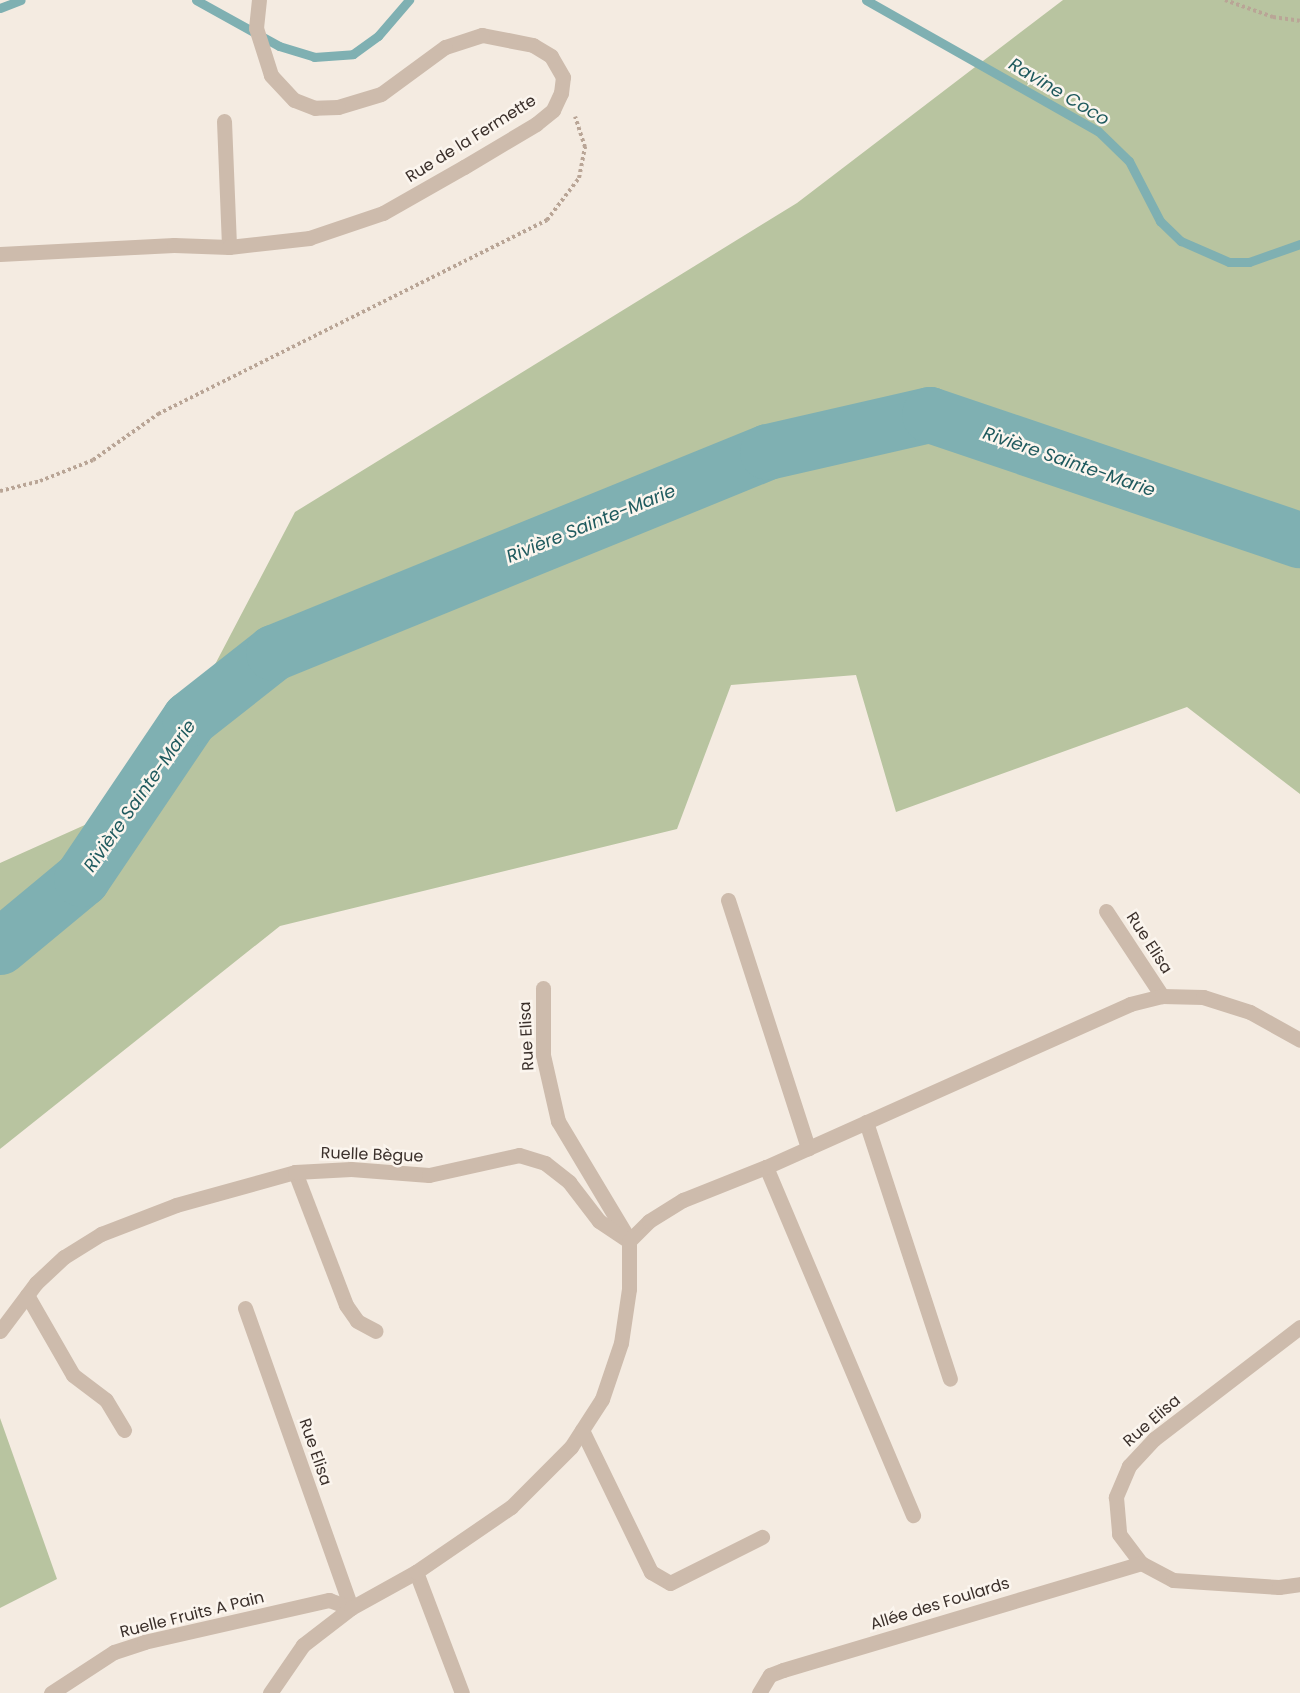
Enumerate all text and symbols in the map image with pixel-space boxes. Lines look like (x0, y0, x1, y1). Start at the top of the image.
water label: Ravine Coco (1005, 54, 1113, 130)
street label: Rue de la Fermette (402, 91, 540, 187)
water label: Rivière Sainte-Marie (980, 422, 1158, 502)
water label: Rivière Sainte-Marie (503, 480, 679, 568)
water label: Rivière Sainte-Marie (79, 716, 201, 876)
street label: Rue Elisa (1122, 909, 1176, 977)
street label: Rue Elisa (516, 1001, 538, 1071)
street label: Ruelle Bègue (320, 1144, 424, 1166)
street label: Rue Elisa (1120, 1391, 1184, 1451)
street label: Rue Elisa (295, 1416, 335, 1488)
street label: Allée des Foulards (868, 1574, 1012, 1634)
street label: Ruelle Fruits A Pain (118, 1588, 266, 1642)

